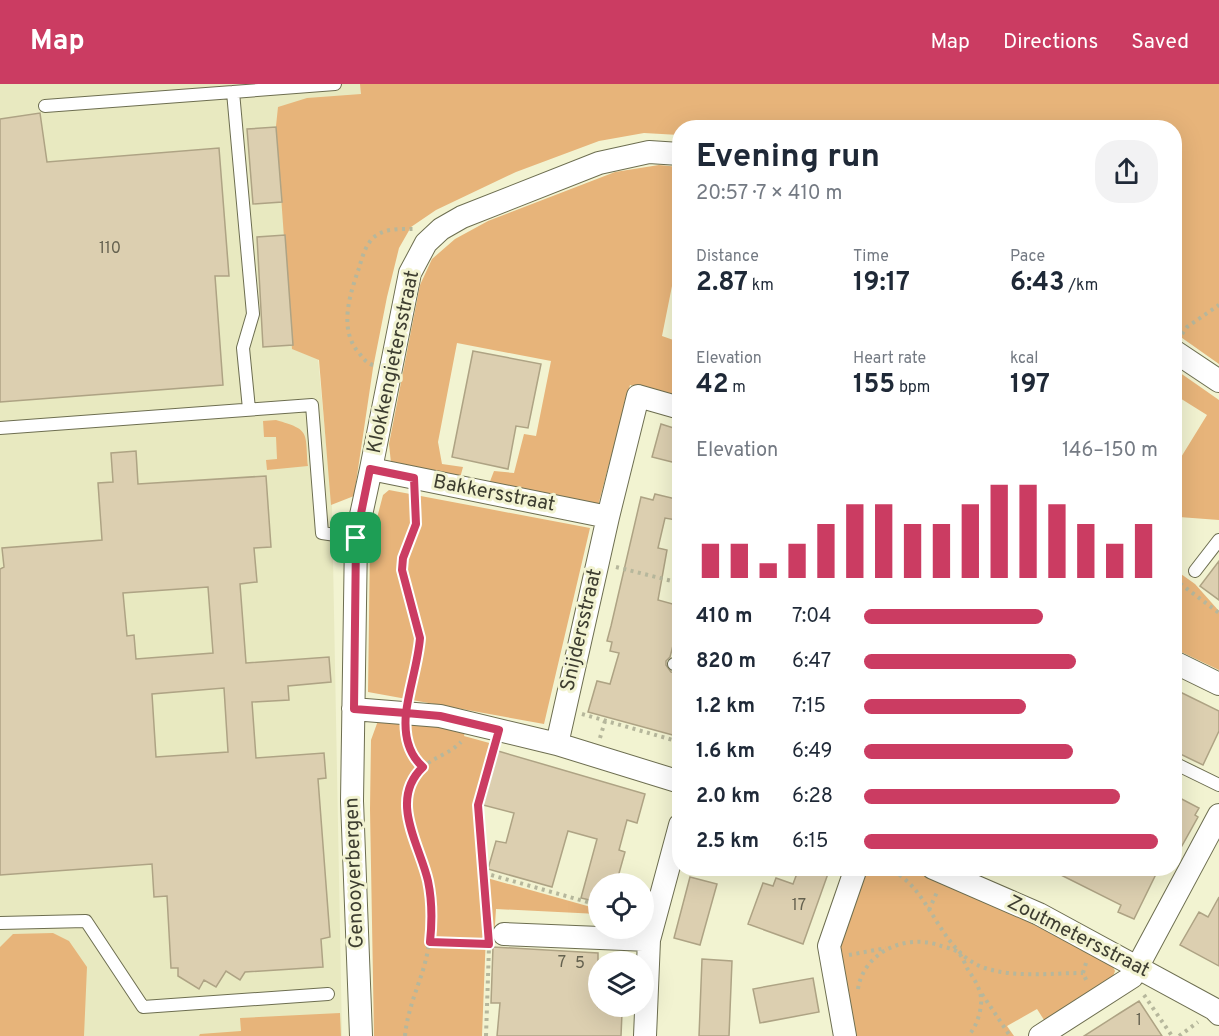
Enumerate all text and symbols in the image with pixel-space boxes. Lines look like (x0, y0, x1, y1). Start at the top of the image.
text: Map (30, 24, 85, 60)
text: Map (930, 29, 970, 56)
text: Directions (1003, 29, 1098, 56)
text: Saved (1131, 29, 1189, 56)
text: Evening run (696, 137, 880, 179)
button: share (1095, 140, 1158, 203)
text: 20:57 · 7 × 410 m (696, 181, 842, 207)
house number: 110 (99, 239, 121, 259)
text: Distance (696, 247, 759, 267)
text: Time (853, 247, 889, 267)
text: Pace (1010, 247, 1045, 267)
text: 2.87 (696, 267, 748, 300)
text: 19:17 (853, 267, 910, 300)
text: 6:43 (1010, 267, 1065, 300)
street label: Klokkengietersstraat (362, 268, 426, 456)
text: km (748, 276, 774, 296)
text: /km (1065, 276, 1098, 296)
text: Elevation (696, 349, 762, 369)
text: Heart rate (853, 349, 926, 369)
text: kcal (1010, 349, 1038, 369)
text: 42 (696, 369, 729, 402)
text: 155 (853, 369, 895, 402)
text: 197 (1010, 369, 1050, 402)
text: m (729, 378, 746, 398)
text: bpm (895, 378, 930, 398)
text: Elevation (696, 438, 778, 464)
text: 146–150 m (1062, 438, 1158, 464)
street label: Bakkersstraat (431, 469, 557, 519)
pin (330, 512, 381, 563)
icon: arrive (339, 521, 372, 554)
street label: Snijdersstraat (555, 566, 609, 694)
text: 410 m (696, 604, 753, 630)
text: 7:04 (792, 604, 831, 630)
text: 820 m (696, 649, 756, 675)
text: 6:47 (792, 649, 831, 675)
text: 1.2 km (696, 694, 755, 720)
text: 7:15 (792, 694, 826, 720)
text: 1.6 km (696, 739, 755, 765)
text: 6:49 (792, 739, 833, 765)
text: 2.0 km (696, 784, 760, 810)
text: 6:28 (792, 784, 833, 810)
street label: Genooyerbergen (339, 797, 371, 949)
text: 2.5 km (696, 829, 759, 855)
text: 6:15 (792, 829, 828, 855)
map controls (588, 873, 654, 1017)
button: locate (588, 873, 654, 939)
street label: Zoutmetersstraat (1002, 890, 1154, 984)
house number: 17 (792, 896, 806, 916)
button: layers (588, 951, 654, 1017)
house number: 7 (558, 953, 566, 973)
house number: 5 (575, 954, 585, 974)
house number: 1 (1136, 1011, 1142, 1031)

